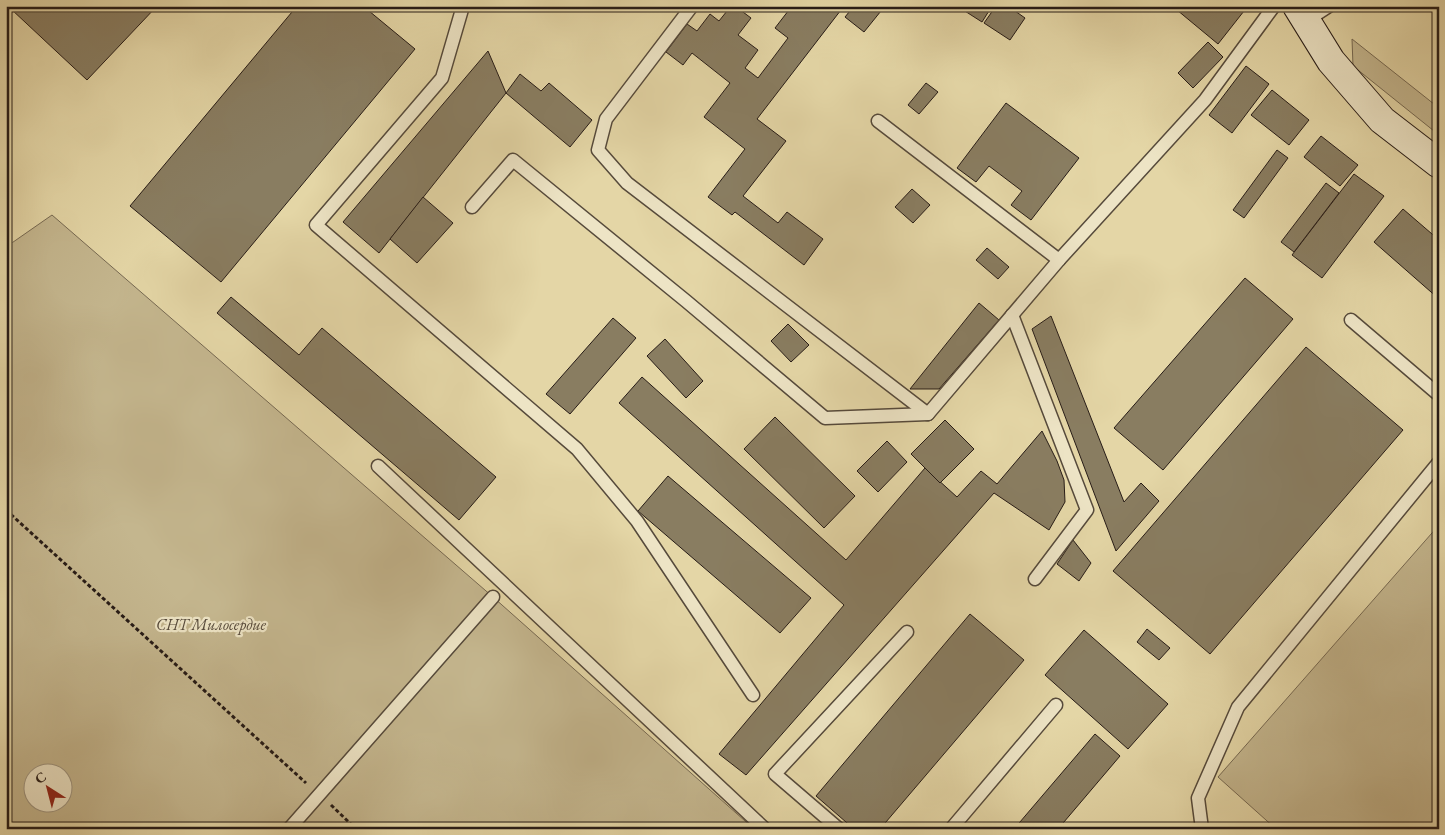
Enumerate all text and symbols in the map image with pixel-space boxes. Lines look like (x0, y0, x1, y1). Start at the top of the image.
park label: СНТ Милосердие (156, 614, 266, 635)
north arrow (22, 762, 72, 812)
text: С (31, 767, 50, 788)

